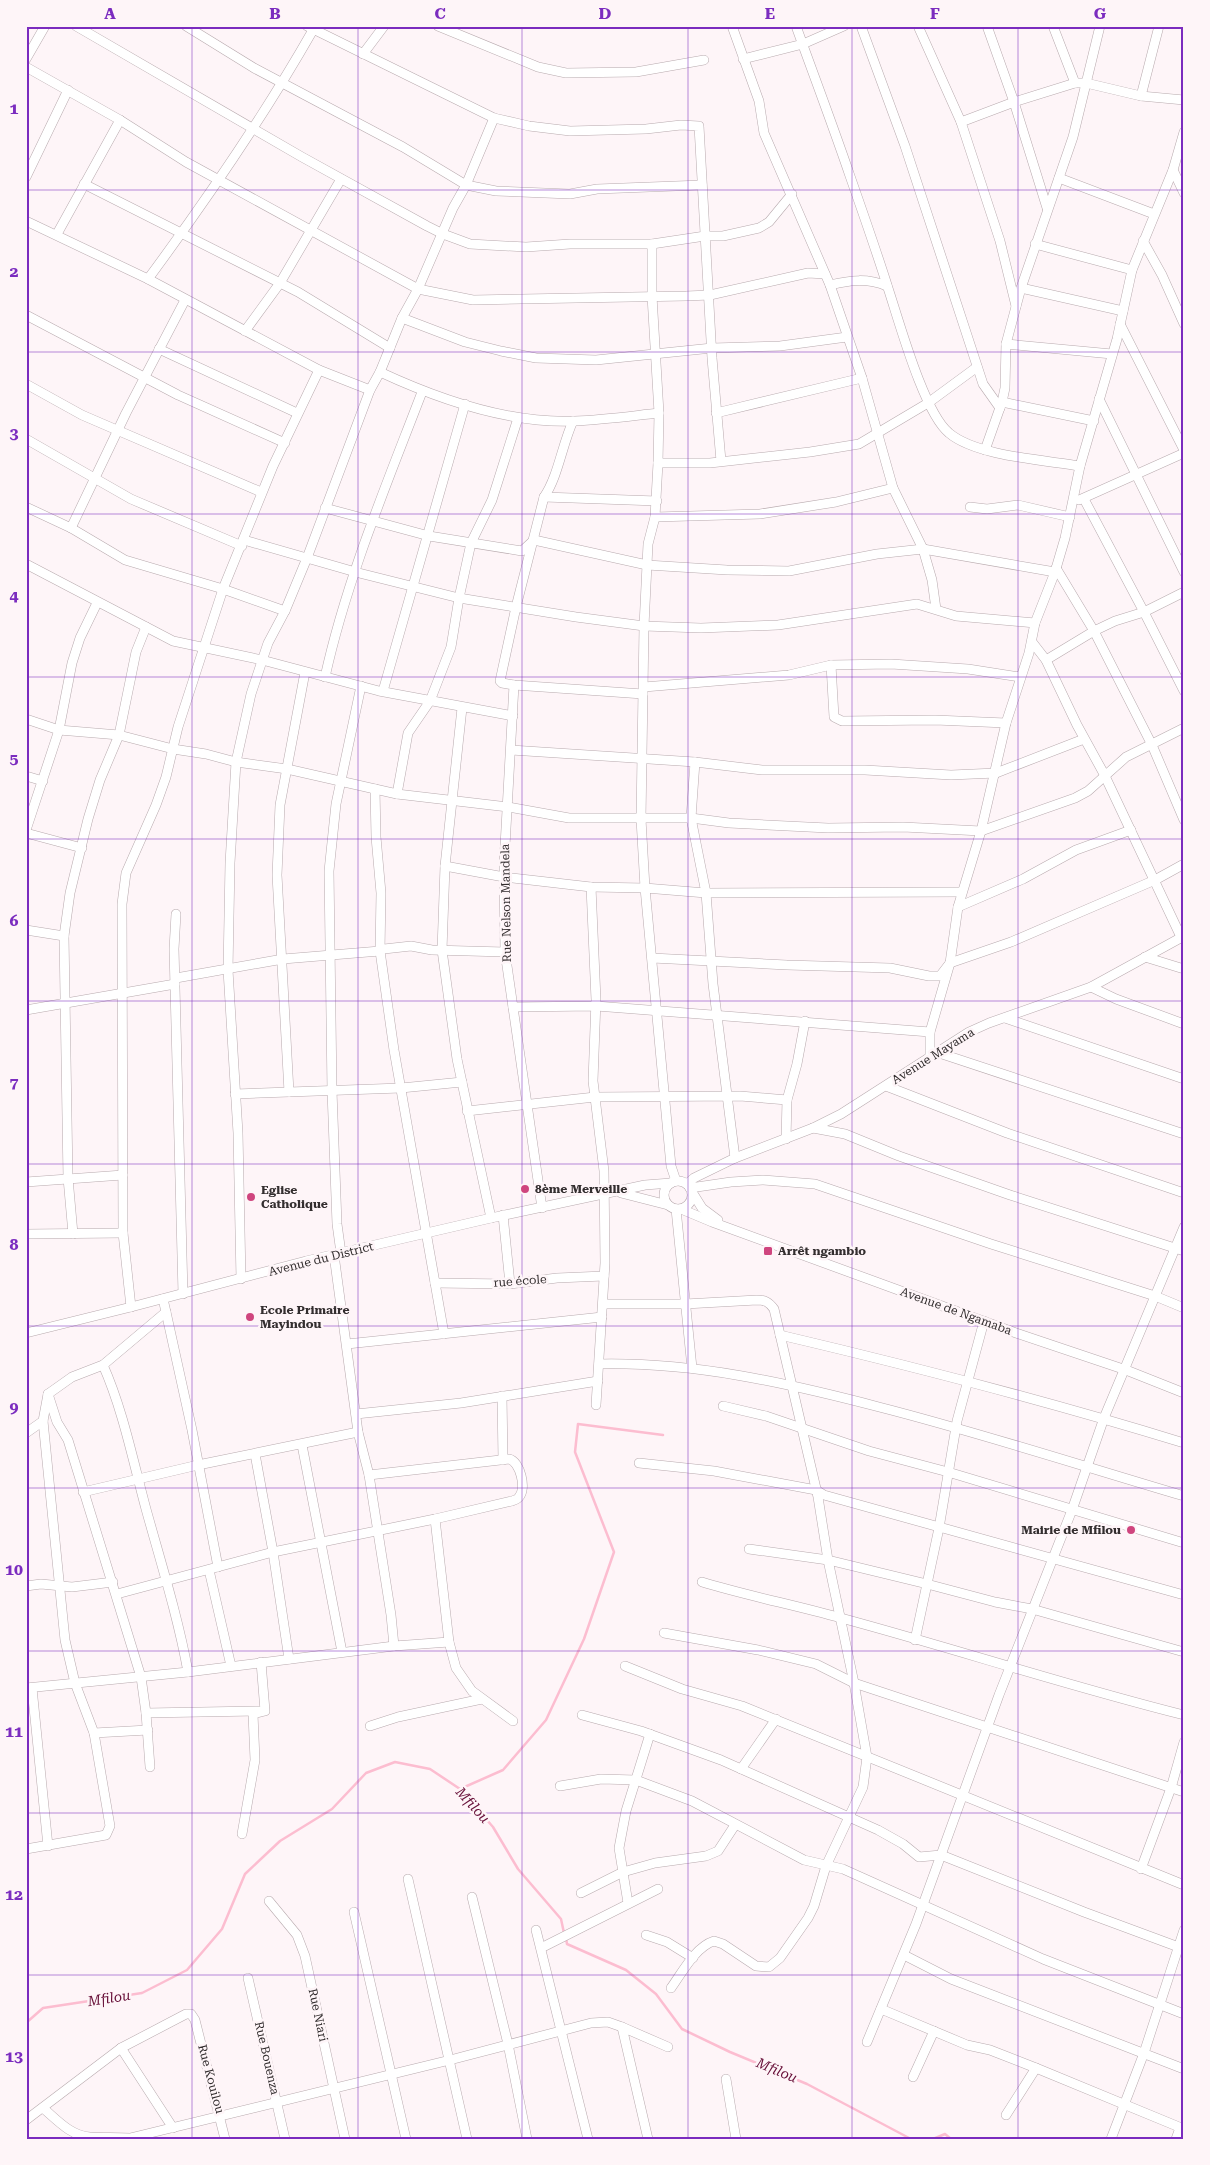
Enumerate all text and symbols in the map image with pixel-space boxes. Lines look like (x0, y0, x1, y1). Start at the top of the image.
text: A (104, 4, 116, 23)
text: B (269, 4, 281, 23)
text: C (434, 4, 446, 23)
text: D (599, 4, 612, 23)
text: E (765, 4, 775, 23)
text: F (930, 4, 940, 23)
text: G (1094, 4, 1107, 23)
text: 1 (10, 99, 19, 118)
text: 2 (10, 262, 19, 281)
text: 3 (10, 424, 19, 443)
text: 4 (10, 586, 19, 605)
text: 5 (10, 749, 19, 768)
street label: Rue Nelson Mandela (498, 843, 514, 962)
text: 6 (10, 911, 19, 930)
street label: Avenue Mayama (889, 1025, 977, 1087)
text: 7 (10, 1073, 19, 1092)
place label: 8ème Merveille (535, 1182, 627, 1196)
place label: Eglise Catholique (261, 1183, 328, 1211)
marker: 8ème Merveille (519, 1183, 531, 1195)
marker: Eglise Catholique (245, 1191, 257, 1203)
text: 8 (10, 1235, 19, 1254)
street label: Avenue du District (267, 1239, 375, 1279)
place label: Arrêt ngambio (778, 1244, 866, 1258)
marker: Arrêt ngambio (762, 1245, 774, 1257)
street label: rue école (493, 1272, 547, 1290)
street label: Avenue de Ngamaba (898, 1284, 1014, 1338)
place label: Ecole Primaire Mayindou (260, 1303, 349, 1331)
marker: Ecole Primaire Mayindou (244, 1311, 256, 1323)
text: 9 (10, 1398, 19, 1417)
place label: Mairie de Mfilou (1021, 1523, 1121, 1537)
marker: Mairie de Mfilou (1125, 1524, 1137, 1536)
text: 10 (5, 1560, 23, 1579)
text: 11 (5, 1722, 23, 1741)
water label: Mfilou (452, 1783, 494, 1827)
text: 12 (5, 1885, 23, 1904)
water label: Mfilou (86, 1987, 132, 2009)
street label: Rue Niari (306, 1987, 330, 2043)
street label: Rue Bouenza (252, 2020, 282, 2096)
street label: Rue Kouilou (195, 2043, 227, 2116)
text: 13 (5, 2047, 23, 2066)
water label: Mfilou (753, 2054, 800, 2086)

